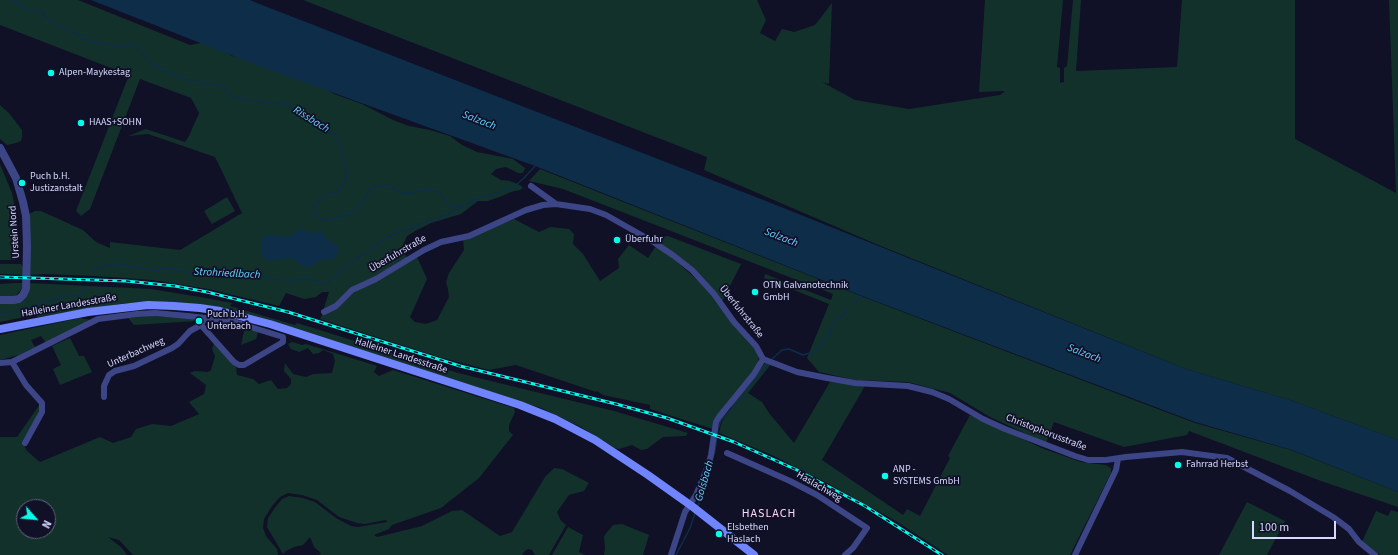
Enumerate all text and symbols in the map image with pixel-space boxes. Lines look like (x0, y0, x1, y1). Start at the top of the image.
place label: Alpen-Maykestag (59, 67, 130, 79)
marker: Alpen-Maykestag (46, 68, 56, 78)
water label: Rissbach (291, 104, 331, 136)
water label: Salzach (460, 109, 498, 133)
place label: HAAS+SOHN (89, 117, 142, 129)
marker: HAAS+SOHN (76, 118, 86, 128)
place label: Puch b.H. Justizanstalt (30, 171, 83, 194)
marker: Puch b.H. Justizanstalt (17, 178, 27, 188)
street label: Urstein Nord (7, 205, 23, 259)
water label: Salzach (762, 226, 800, 250)
street label: Überfuhrstraße (367, 233, 429, 275)
place label: Überfuhr (625, 234, 663, 246)
marker: Überfuhr (612, 235, 622, 245)
water label: Strohriedlbach (193, 266, 261, 282)
place label: OTN Galvanotechnik GmbH (763, 280, 848, 304)
street label: Überfuhrstraße (716, 283, 766, 341)
marker: OTN Galvanotechnik GmbH (750, 287, 760, 297)
street label: Halleiner Landesstraße (20, 292, 118, 320)
place label: Puch b.H. Unterbach (207, 309, 251, 332)
marker: Puch b.H. Unterbach (194, 316, 204, 326)
street label: Unterbachweg (106, 335, 166, 371)
street label: Halleiner Landesstraße (353, 335, 449, 377)
water label: Salzach (1065, 342, 1103, 366)
street label: Christophorusstraße (1004, 412, 1088, 454)
water label: Golsbach (693, 459, 717, 503)
place label: Fahrrad Herbst (1186, 459, 1248, 471)
marker: Fahrrad Herbst (1173, 460, 1183, 470)
place label: ANP - SYSTEMS GmbH (893, 464, 960, 488)
street label: Haslachweg (794, 469, 844, 505)
marker: ANP - SYSTEMS GmbH (880, 471, 890, 481)
north arrow (16, 499, 56, 539)
district label: HASLACH (742, 507, 796, 521)
scale bar (1254, 513, 1338, 539)
text: N (38, 518, 55, 531)
text: 100 m (1259, 519, 1289, 536)
place label: Elsbethen Haslach (727, 522, 769, 546)
marker: Elsbethen Haslach (714, 529, 724, 539)

